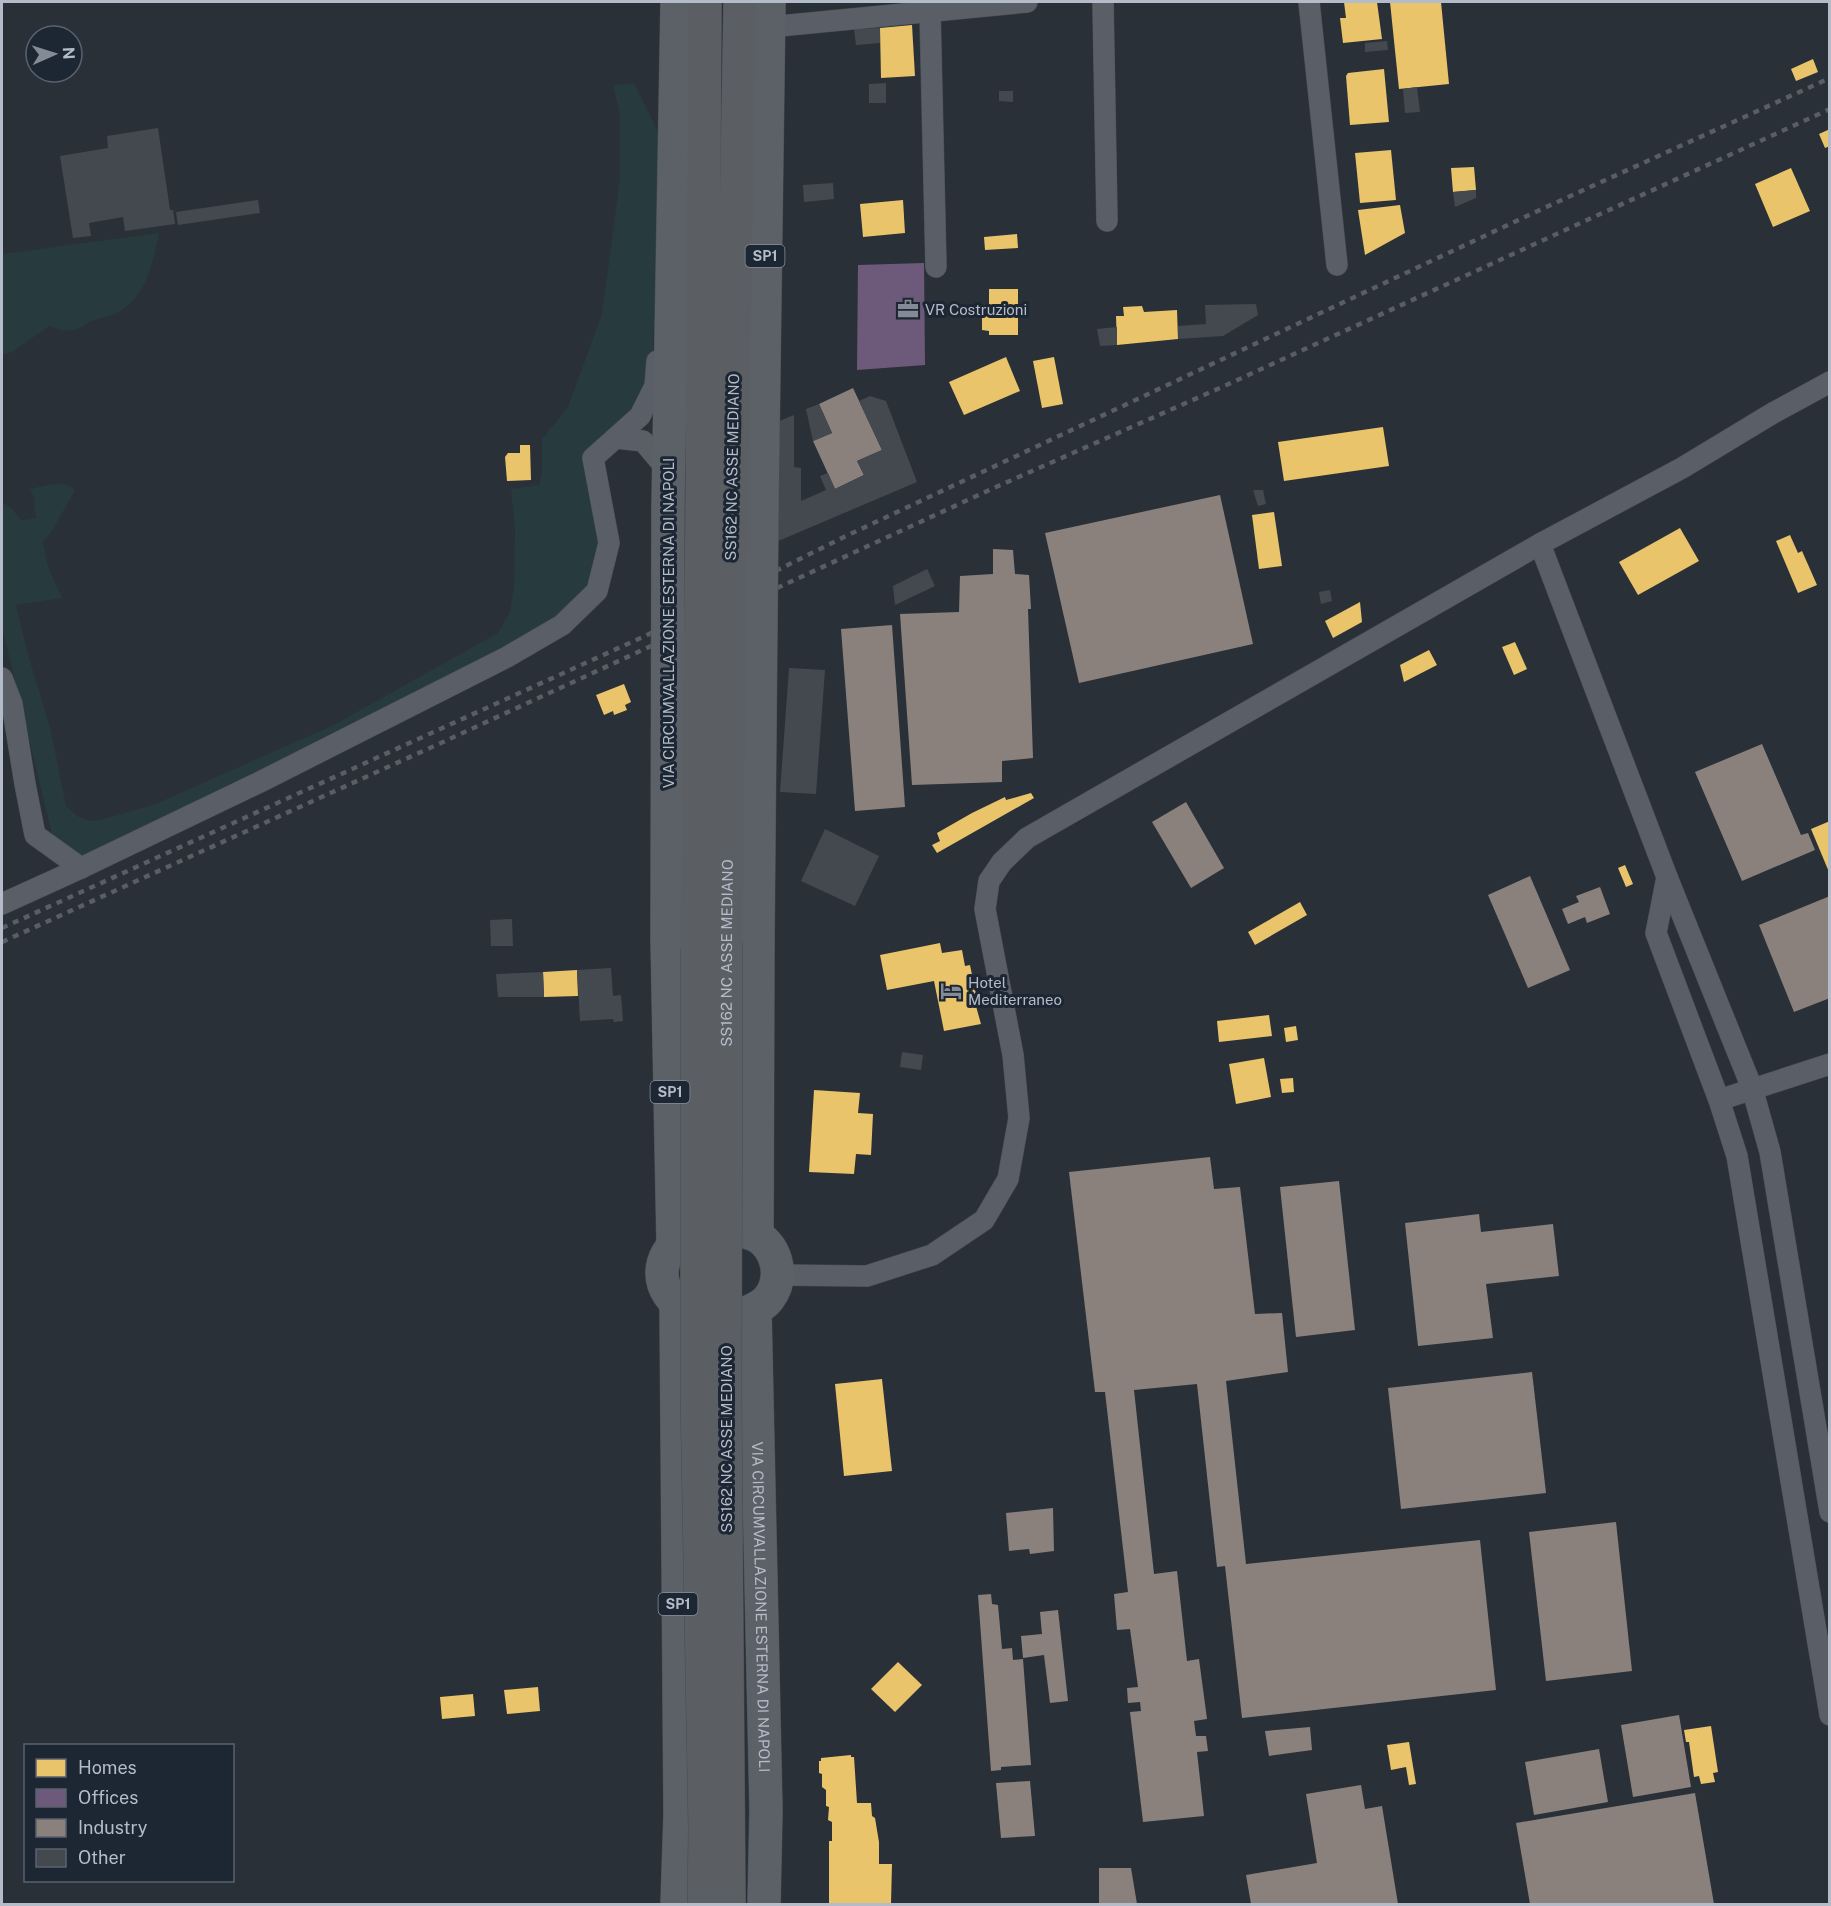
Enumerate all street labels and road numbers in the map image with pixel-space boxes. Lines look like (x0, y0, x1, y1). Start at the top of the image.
road number: SP1 (746, 245, 784, 267)
street label: SS162 NC ASSE MEDIANO (722, 373, 742, 561)
street label: VIA CIRCUMVALLAZIONE ESTERNA DI NAPOLI (660, 458, 677, 788)
street label: SS162 NC ASSE MEDIANO (717, 859, 735, 1047)
road number: SP1 (650, 1081, 690, 1103)
street label: SS162 NC ASSE MEDIANO (718, 1345, 735, 1533)
street label: VIA CIRCUMVALLAZIONE ESTERNA DI NAPOLI (749, 1441, 774, 1773)
road number: SP1 (658, 1593, 698, 1615)

